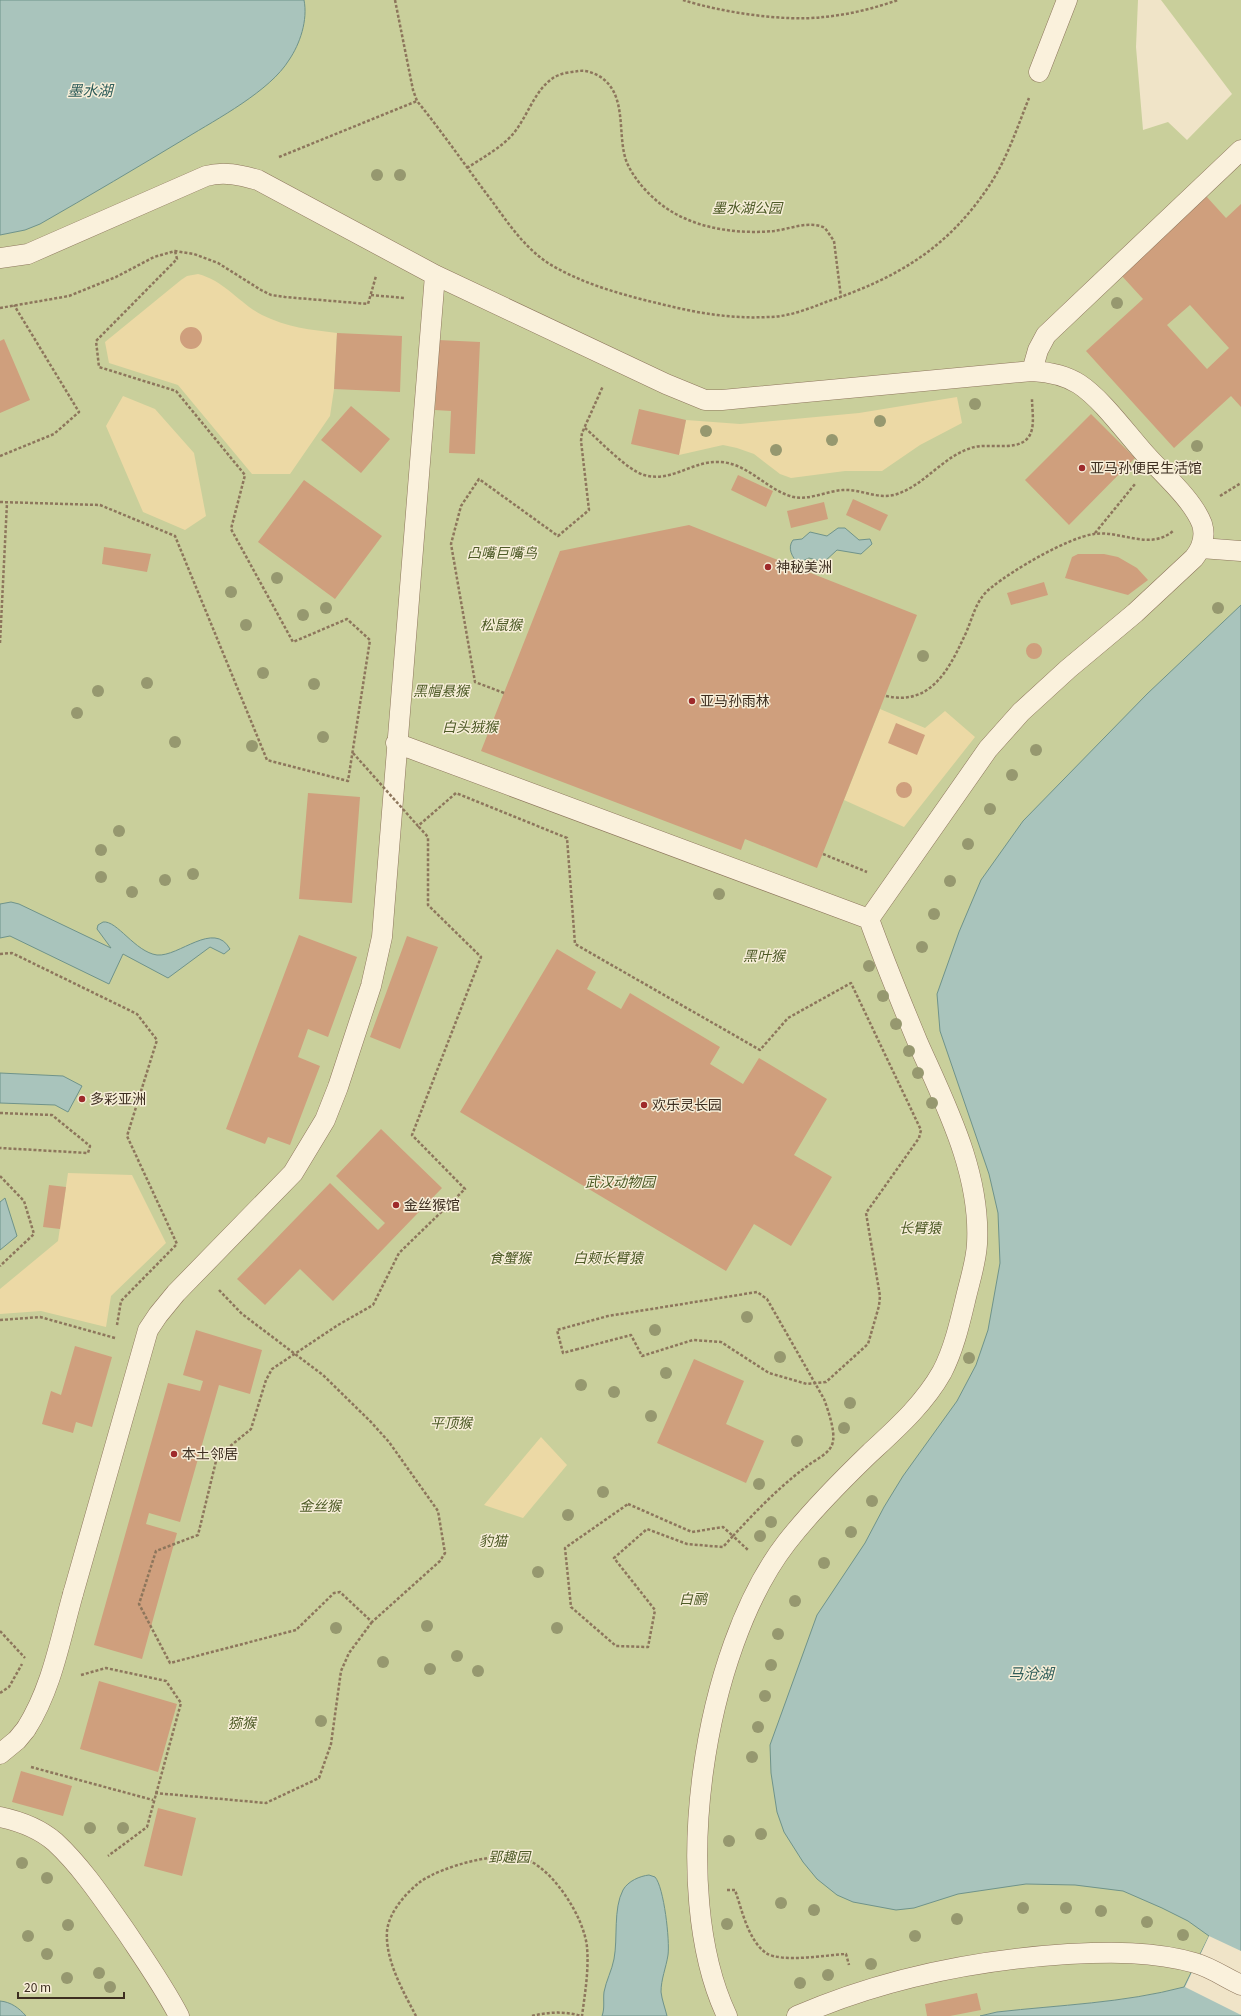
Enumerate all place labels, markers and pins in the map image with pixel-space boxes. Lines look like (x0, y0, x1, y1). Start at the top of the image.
place label: 亚马孙便民生活馆 (1090, 457, 1202, 477)
marker: 亚马孙便民生活馆 (1077, 463, 1087, 473)
place label: 神秘美洲 (776, 556, 832, 576)
marker: 神秘美洲 (763, 562, 773, 572)
place label: 亚马孙雨林 (700, 690, 770, 710)
marker: 亚马孙雨林 (687, 696, 697, 706)
place label: 多彩亚洲 (90, 1088, 146, 1108)
marker: 多彩亚洲 (77, 1094, 87, 1104)
place label: 欢乐灵长园 (652, 1094, 722, 1114)
marker: 欢乐灵长园 (639, 1100, 649, 1110)
place label: 金丝猴馆 (404, 1194, 460, 1214)
marker: 金丝猴馆 (391, 1200, 401, 1210)
place label: 本土邻居 (182, 1443, 238, 1463)
marker: 本土邻居 (169, 1449, 179, 1459)

